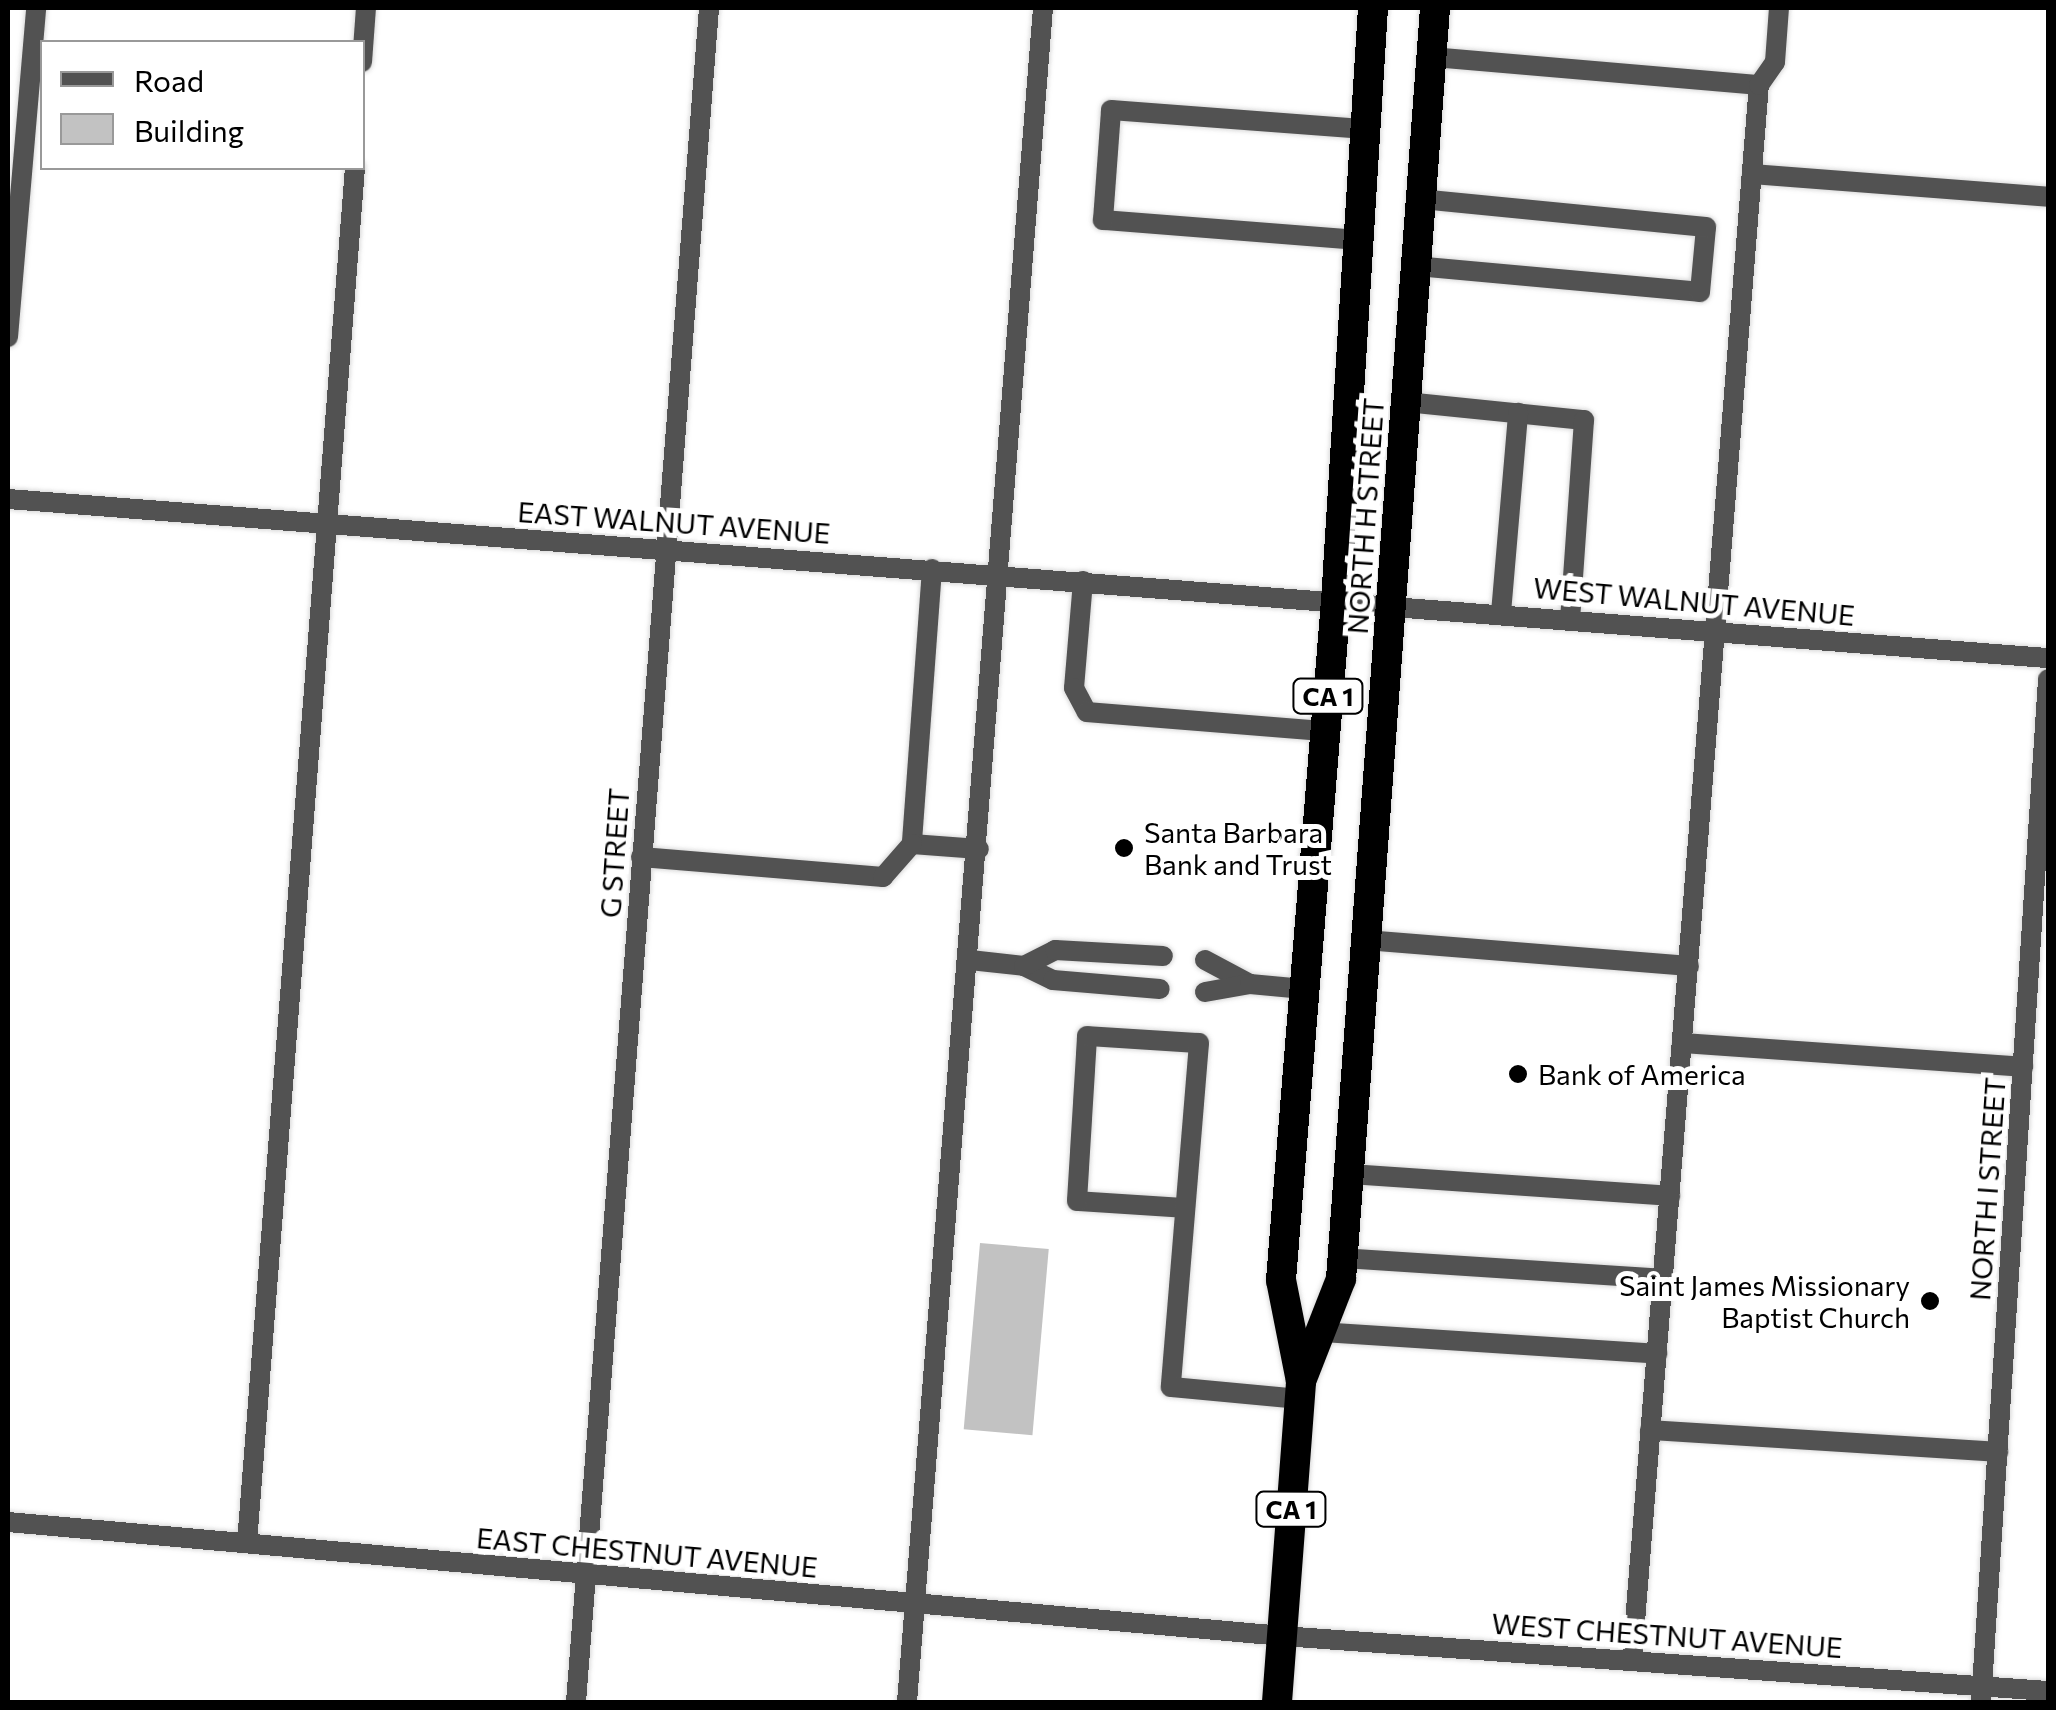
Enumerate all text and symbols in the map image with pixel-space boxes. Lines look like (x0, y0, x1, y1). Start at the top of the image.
legend (40, 40, 365, 170)
text: Road (134, 61, 204, 98)
text: Building (134, 111, 244, 148)
street label: NORTH H STREET (1340, 397, 1390, 635)
street label: EAST WALNUT AVENUE (517, 494, 831, 550)
street label: WEST WALNUT AVENUE (1532, 570, 1856, 632)
road number: CA 1 (1290, 676, 1366, 716)
street label: G STREET (593, 787, 635, 919)
place label: Santa Barbara Bank and Trust (1144, 815, 1332, 881)
marker: Santa Barbara Bank and Trust (1113, 837, 1135, 859)
place label: Bank of America (1538, 1057, 1746, 1091)
marker: Bank of America (1507, 1063, 1529, 1085)
street label: NORTH I STREET (1962, 1076, 2012, 1302)
place label: Saint James Missionary Baptist Church (1619, 1268, 1910, 1334)
marker: Saint James Missionary Baptist Church (1919, 1290, 1941, 1312)
road number: CA 1 (1254, 1489, 1328, 1529)
street label: EAST CHESTNUT AVENUE (475, 1520, 819, 1584)
street label: WEST CHESTNUT AVENUE (1490, 1606, 1844, 1664)

